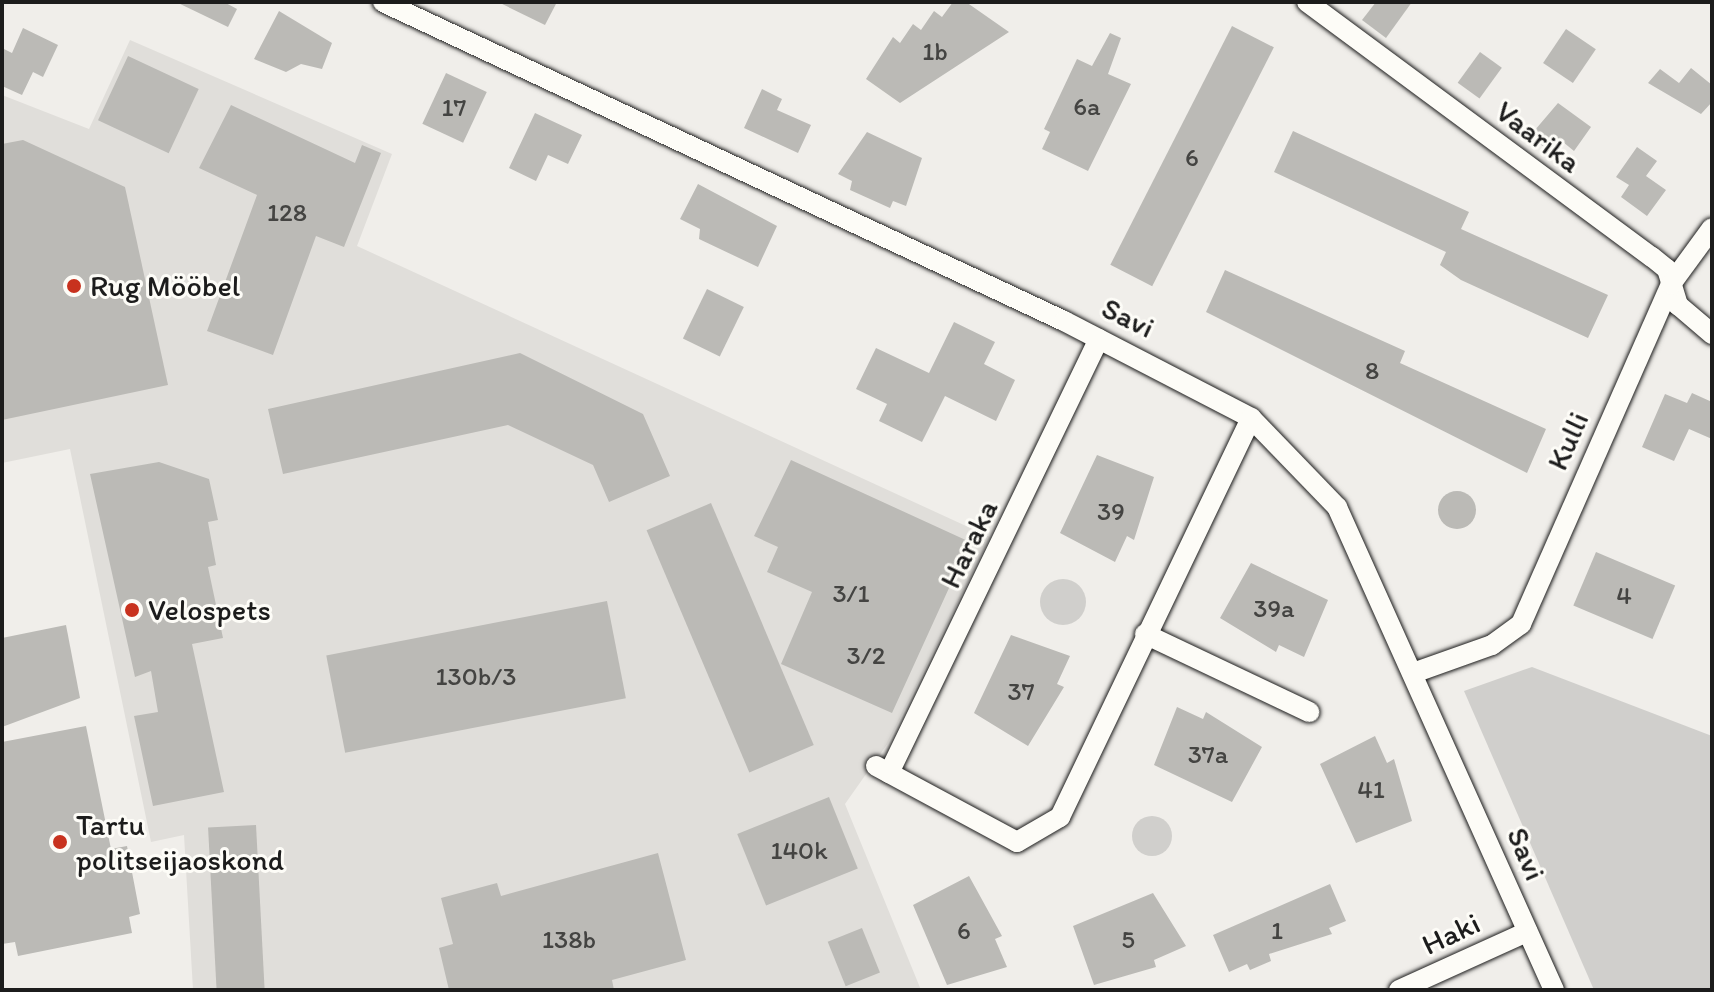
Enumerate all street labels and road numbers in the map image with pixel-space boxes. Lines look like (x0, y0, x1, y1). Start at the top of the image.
street label: Vaarika (1488, 93, 1588, 181)
street label: Savi (1096, 290, 1160, 346)
street label: Kulli (1539, 406, 1597, 476)
street label: Haraka (932, 494, 1006, 594)
street label: Savi (1499, 822, 1553, 886)
street label: Haki (1416, 905, 1486, 963)

